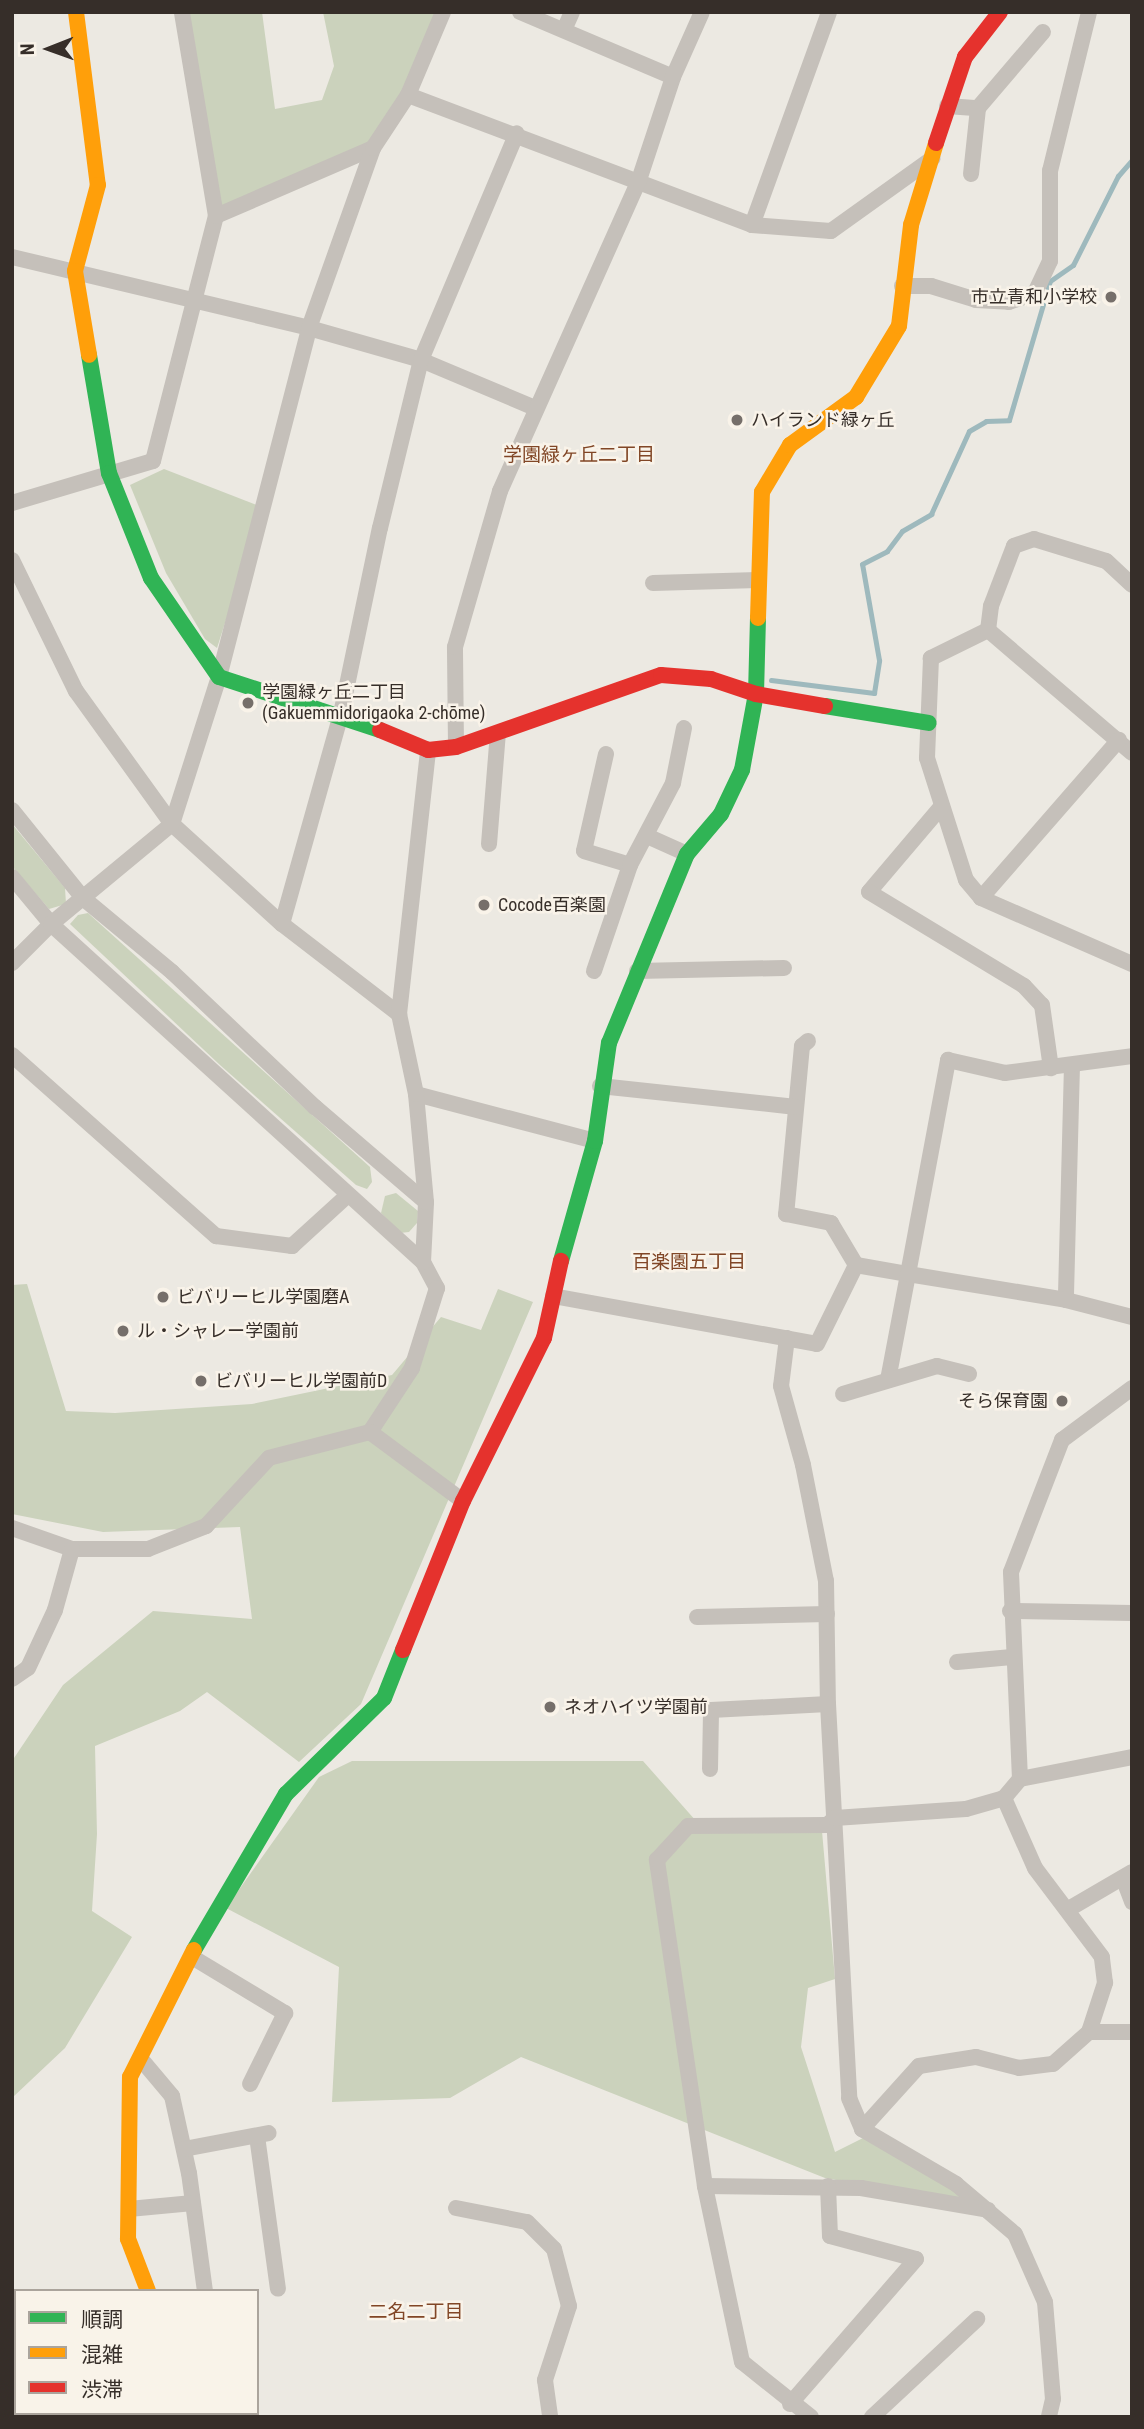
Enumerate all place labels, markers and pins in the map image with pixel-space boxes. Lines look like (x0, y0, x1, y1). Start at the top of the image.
place label: 市立青和小学校 (971, 286, 1097, 308)
marker: 市立青和小学校 (1103, 289, 1119, 305)
place label: ハイランド緑ヶ丘 (751, 409, 895, 431)
marker: ハイランド緑ヶ丘 (729, 412, 745, 428)
place label: 学園緑ヶ丘二丁目 (Gakuemmidorigaoka 2-chōme) (262, 682, 485, 724)
marker: 学園緑ヶ丘二丁目 (Gakuemmidorigaoka 2-chōme) (240, 695, 256, 711)
place label: Cocode百楽園 (498, 894, 606, 916)
marker: Cocode百楽園 (476, 897, 492, 913)
place label: ビバリーヒル学園磨A (177, 1286, 349, 1308)
marker: ビバリーヒル学園磨A (155, 1289, 171, 1305)
place label: ル・シャレー学園前 (137, 1320, 299, 1342)
marker: ル・シャレー学園前 (115, 1323, 131, 1339)
place label: ビバリーヒル学園前D (215, 1370, 387, 1392)
marker: ビバリーヒル学園前D (193, 1373, 209, 1389)
place label: そら保育園 (958, 1390, 1048, 1412)
marker: そら保育園 (1054, 1393, 1070, 1409)
place label: ネオハイツ学園前 (564, 1696, 708, 1718)
marker: ネオハイツ学園前 (542, 1699, 558, 1715)

